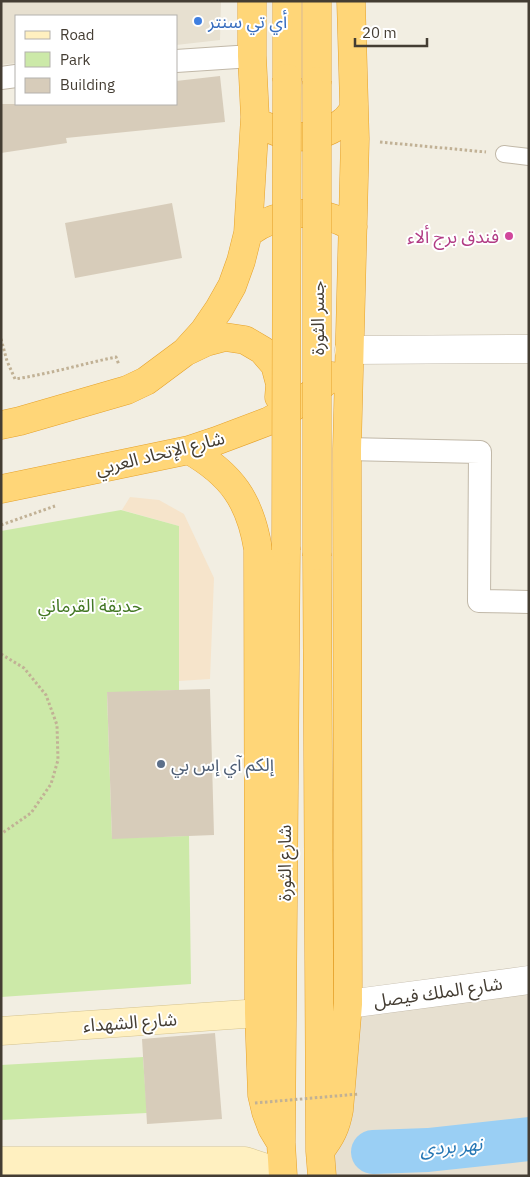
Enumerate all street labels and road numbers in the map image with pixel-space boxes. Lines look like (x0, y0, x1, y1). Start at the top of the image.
street label: جسر الثورة (306, 281, 329, 355)
street label: شارع الإتحاد العربي (93, 426, 228, 483)
street label: شارع الثورة (273, 825, 299, 901)
street label: شارع الملك فيصل (372, 972, 504, 1015)
street label: شارع الشهداء (82, 1007, 178, 1040)

